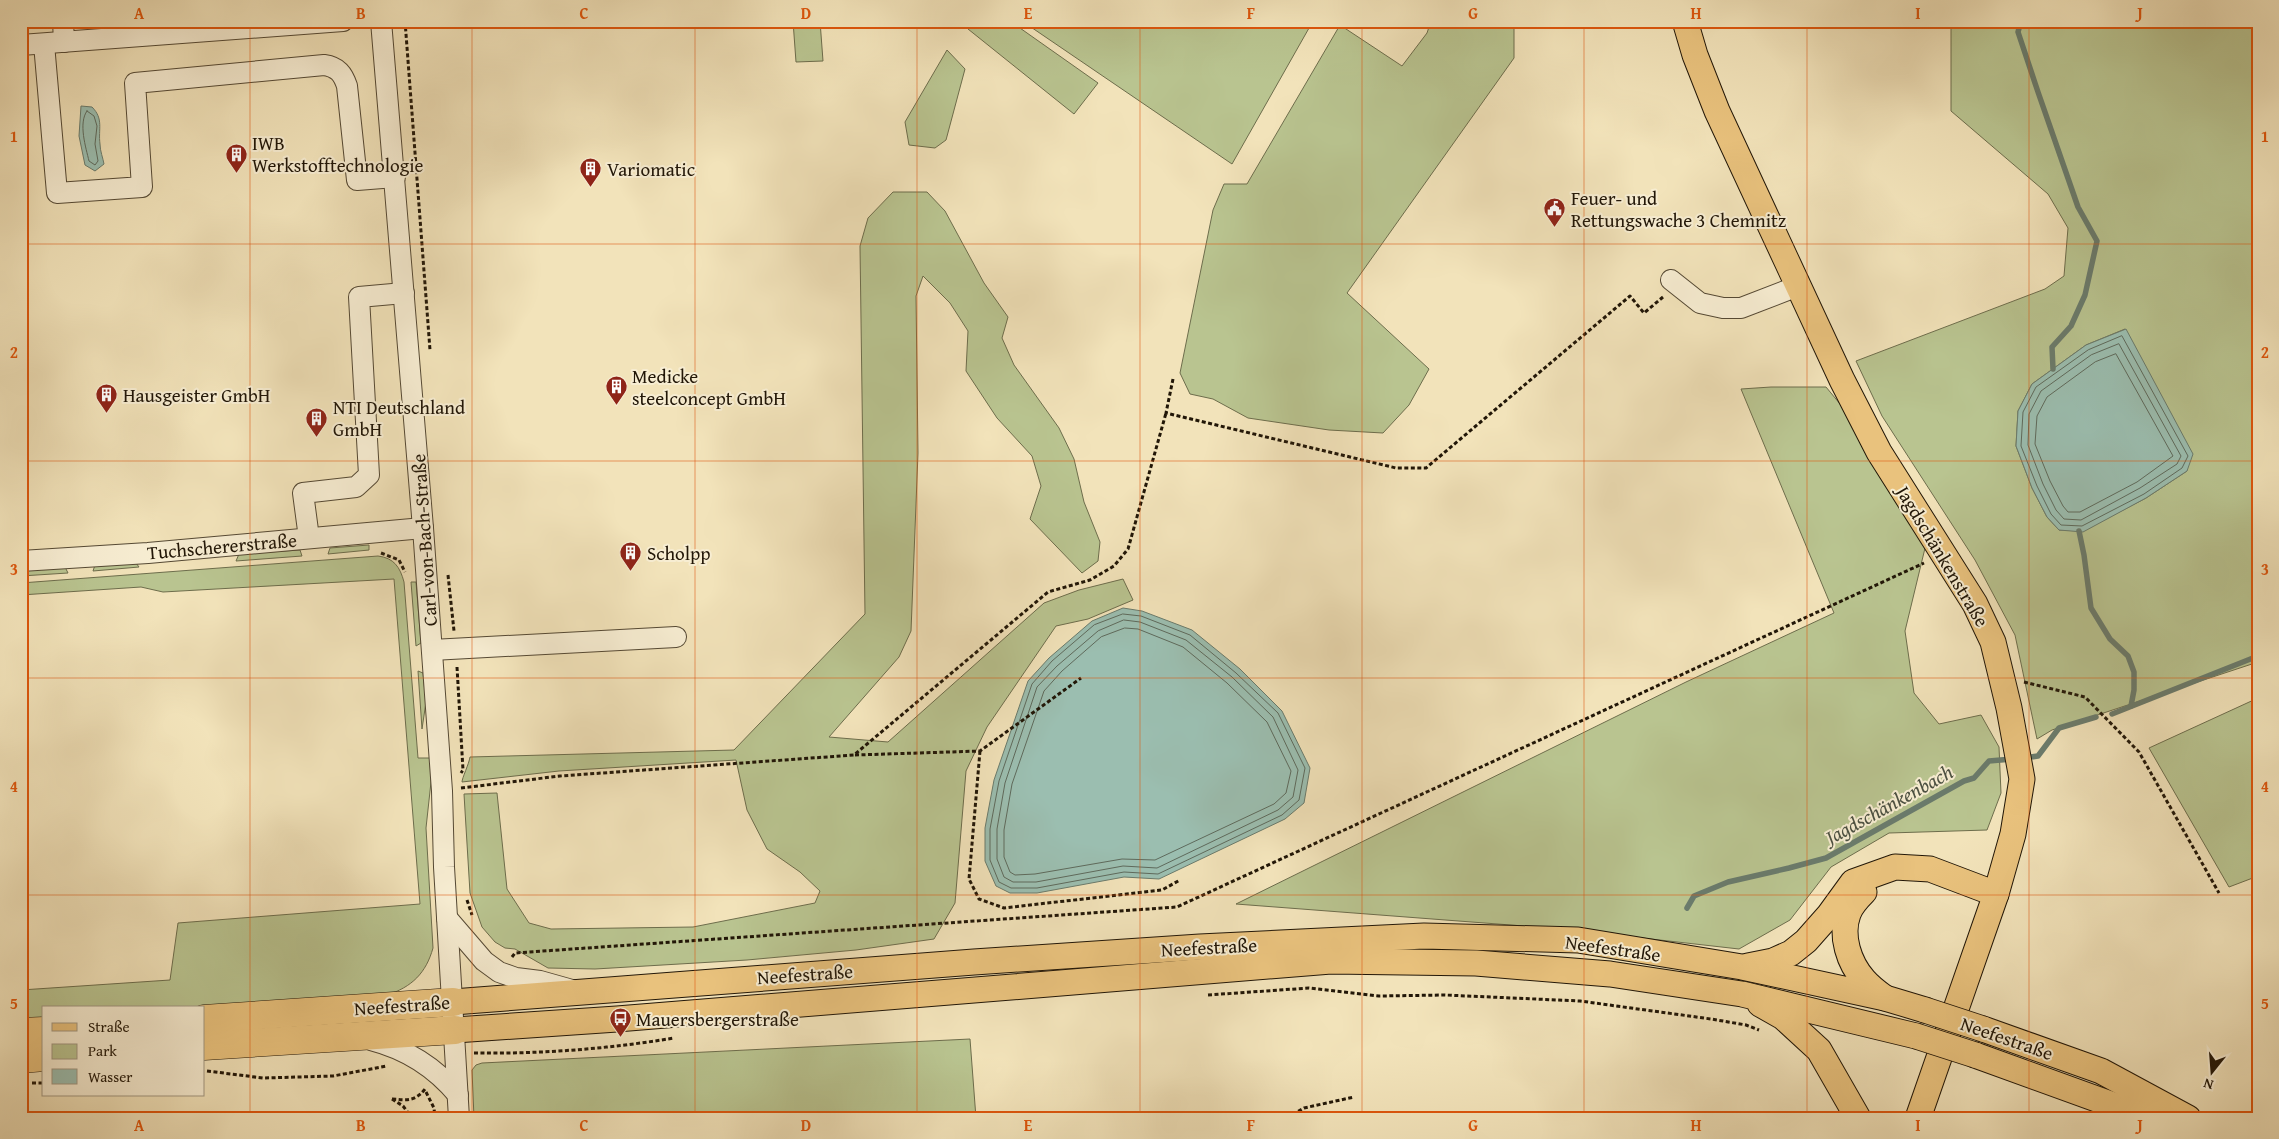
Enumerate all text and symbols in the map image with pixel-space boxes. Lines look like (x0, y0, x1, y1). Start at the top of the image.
text: A (134, 1, 145, 25)
text: B (356, 1, 366, 25)
text: C (579, 1, 589, 25)
text: D (801, 1, 811, 25)
text: E (1024, 1, 1033, 25)
text: F (1247, 1, 1255, 25)
text: G (1468, 1, 1478, 25)
text: H (1690, 1, 1702, 25)
text: I (1915, 1, 1921, 25)
text: J (2134, 1, 2143, 25)
text: 1 (10, 124, 18, 148)
text: 1 (2261, 124, 2269, 148)
place label: IWB Werkstofftechnologie (252, 129, 424, 179)
building icon: IWB Werkstofftechnologie (224, 142, 248, 173)
place label: Variomatic (607, 155, 695, 183)
building icon: Variomatic (579, 157, 603, 188)
place label: Feuer- und Rettungswache 3 Chemnitz (1571, 184, 1786, 234)
public building icon: Feuer- und Rettungswache 3 Chemnitz (1543, 197, 1567, 228)
text: 2 (10, 340, 18, 364)
text: 2 (2261, 340, 2269, 364)
place label: Medicke steelconcept GmbH (632, 362, 786, 412)
building icon: Medicke steelconcept GmbH (604, 375, 628, 406)
place label: Hausgeister GmbH (123, 381, 270, 409)
building icon: Hausgeister GmbH (95, 383, 119, 414)
place label: NTI Deutschland GmbH (333, 393, 466, 443)
building icon: NTI Deutschland GmbH (305, 406, 329, 437)
street label: Carl-von-Bach-Straße (404, 453, 444, 627)
street label: Jagdschänkenstraße (1889, 478, 1996, 632)
street label: Tuchschererstraße (146, 525, 298, 566)
place label: Scholpp (647, 539, 711, 567)
building icon: Scholpp (619, 541, 643, 572)
text: 3 (10, 557, 18, 581)
text: 3 (2261, 557, 2269, 581)
water label: Jagdschänkenbach (1817, 757, 1958, 853)
text: 4 (10, 774, 18, 798)
text: 4 (2261, 774, 2269, 798)
street label: Neefestraße (1563, 927, 1663, 969)
street label: Neefestraße (1160, 930, 1258, 963)
street label: Neefestraße (756, 957, 854, 991)
street label: Neefestraße (353, 988, 451, 1022)
text: 5 (10, 991, 18, 1015)
text: 5 (2261, 991, 2269, 1015)
place label: Mauersbergerstraße (636, 1005, 799, 1033)
legend (42, 1006, 205, 1096)
bus stop icon: Mauersbergerstraße (608, 1007, 632, 1038)
street label: Neefestraße (1957, 1009, 2057, 1067)
text: Straße (88, 1016, 130, 1037)
text: Park (88, 1040, 117, 1061)
north arrow (2186, 1046, 2236, 1096)
text: Wasser (88, 1066, 132, 1087)
text: N (2200, 1073, 2216, 1095)
text: A (134, 1113, 145, 1137)
text: B (356, 1113, 366, 1137)
text: C (579, 1113, 589, 1137)
text: D (801, 1113, 811, 1137)
text: E (1024, 1113, 1033, 1137)
text: F (1247, 1113, 1255, 1137)
text: G (1468, 1113, 1478, 1137)
text: H (1690, 1113, 1702, 1137)
text: I (1915, 1113, 1921, 1137)
text: J (2134, 1113, 2143, 1137)

